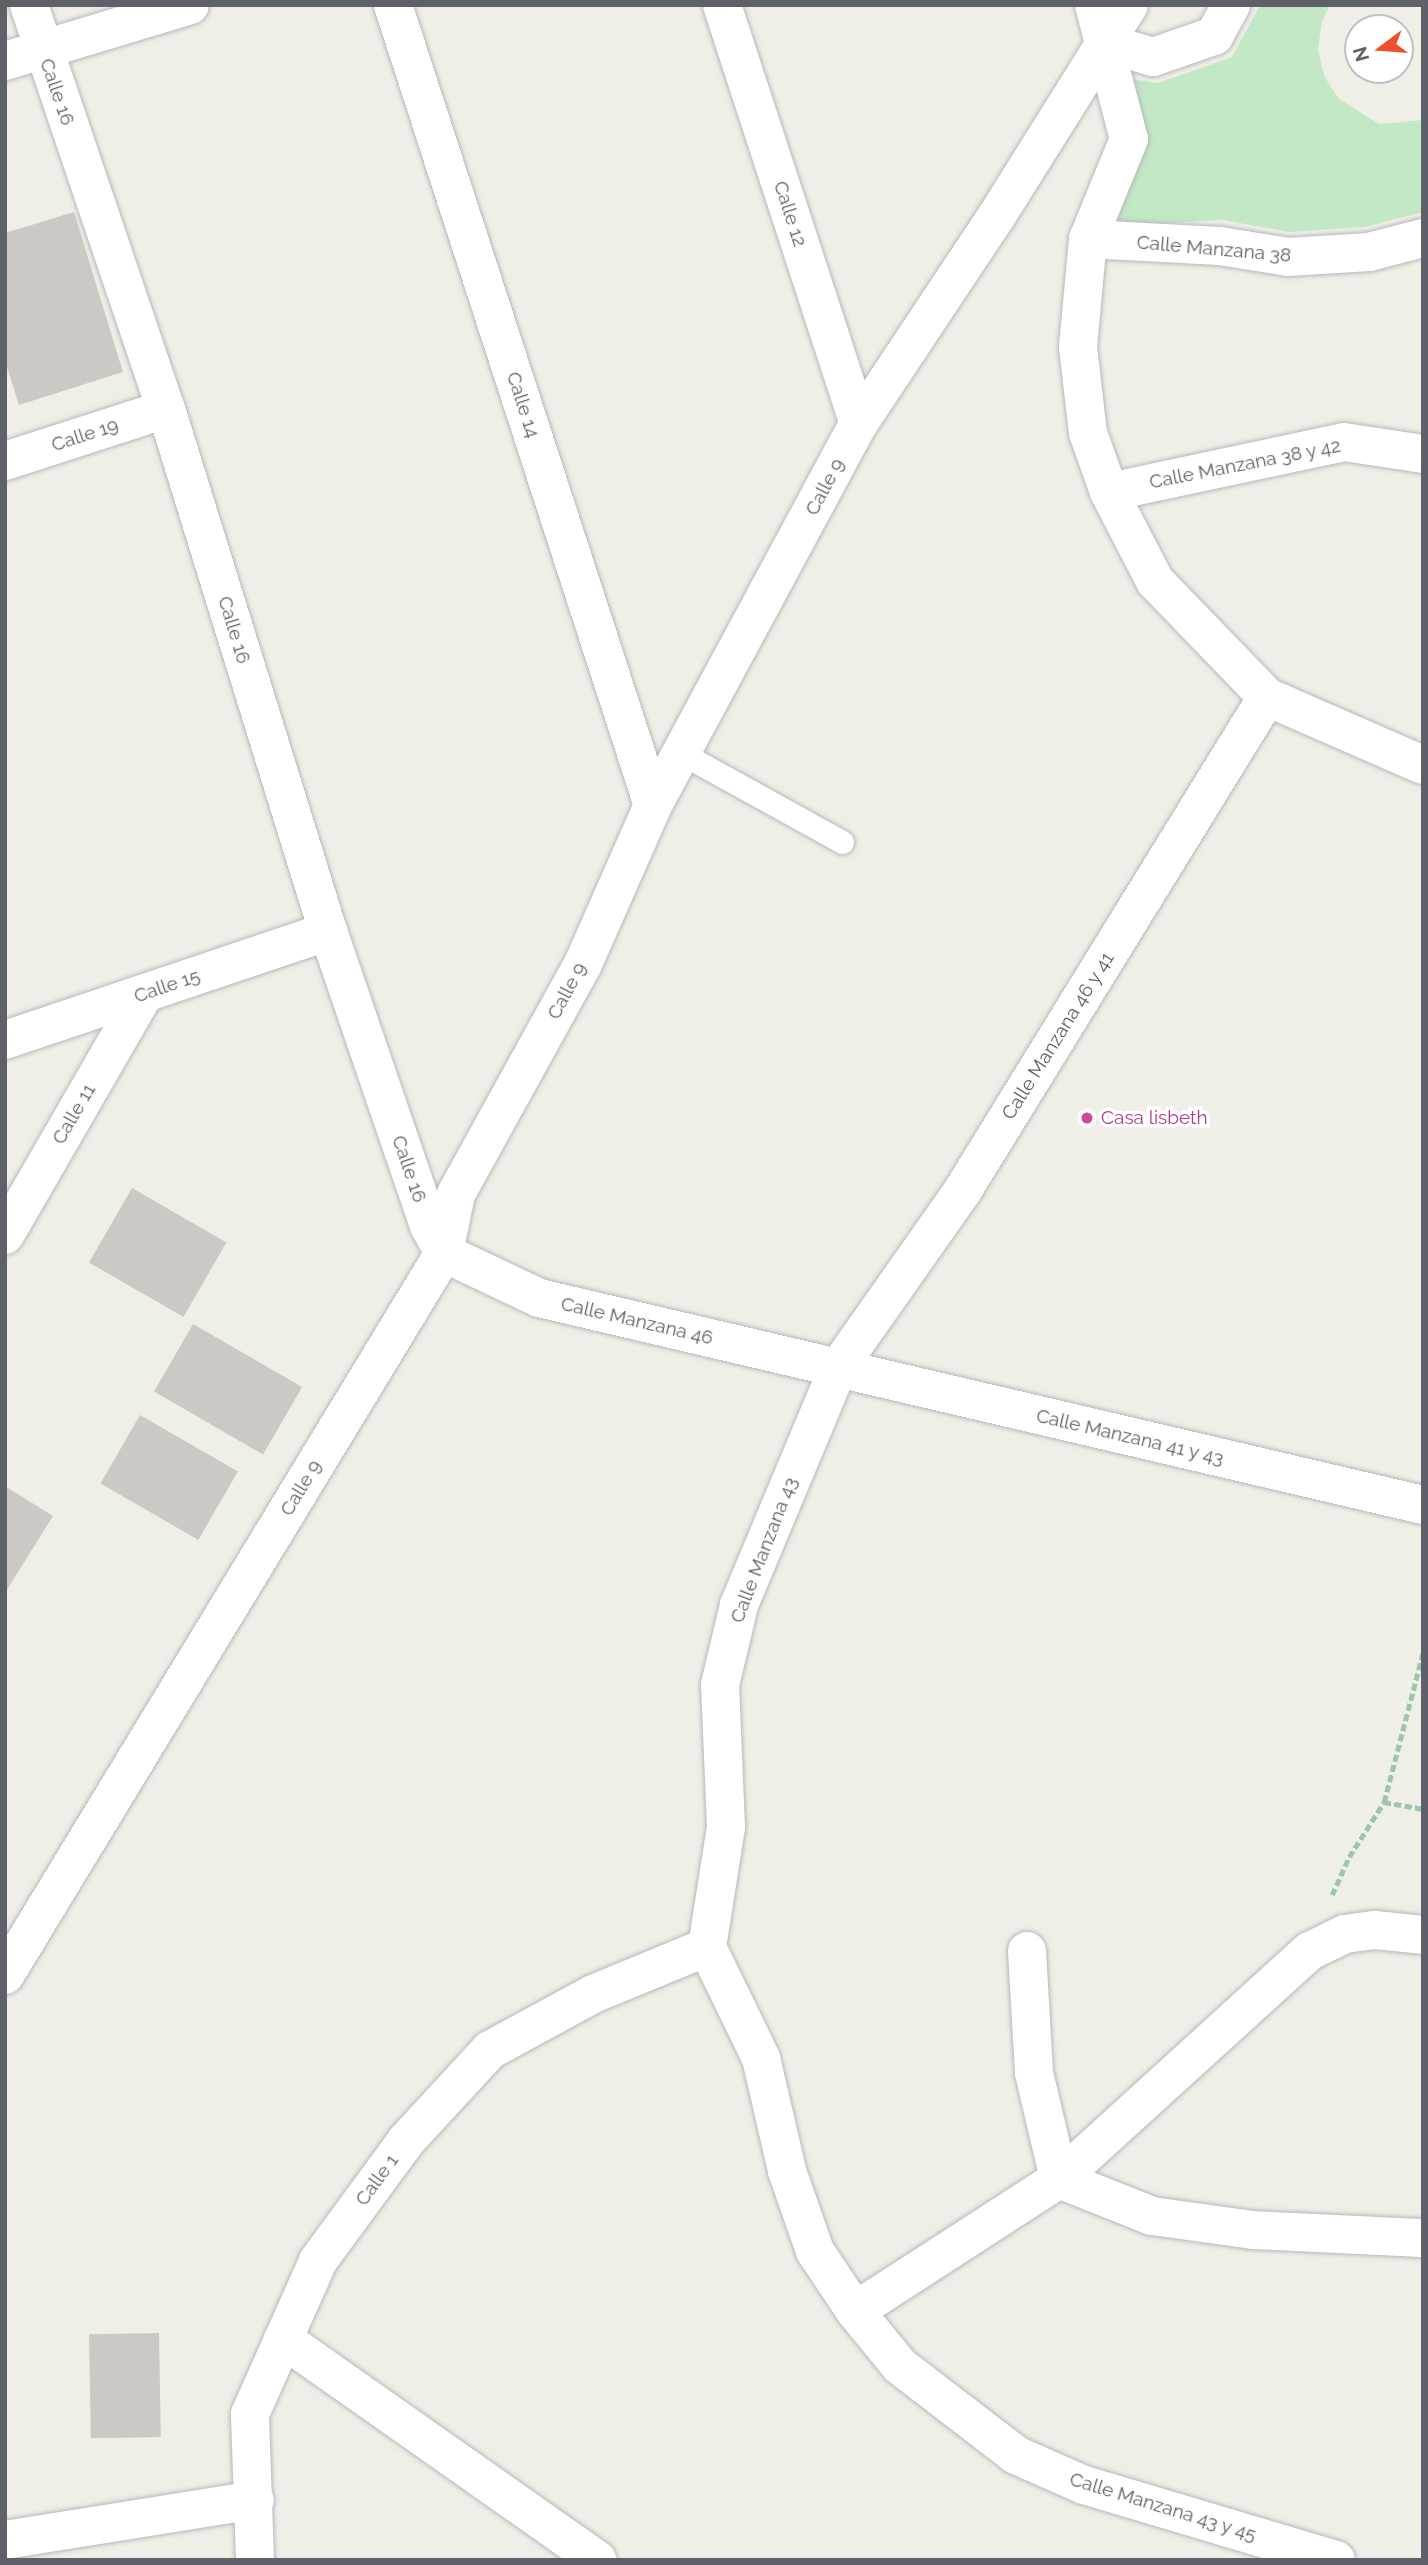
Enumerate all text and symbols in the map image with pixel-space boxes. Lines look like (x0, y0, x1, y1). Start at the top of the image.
north arrow (1344, 14, 1414, 84)
text: N (1348, 44, 1373, 64)
street label: Calle 16 (35, 56, 79, 128)
street label: Calle 12 (769, 178, 811, 250)
street label: Calle Manzana 38 (1136, 231, 1292, 267)
street label: Calle 14 (502, 369, 544, 441)
street label: Calle 19 (49, 413, 121, 457)
street label: Calle Manzana 38 y 42 (1147, 434, 1343, 494)
street label: Calle 9 (801, 455, 849, 519)
street label: Calle 16 (213, 594, 255, 666)
street label: Calle Manzana 46 y 41 (997, 948, 1119, 1124)
street label: Calle 9 (543, 959, 591, 1023)
street label: Calle 15 (131, 964, 203, 1008)
street label: Calle 11 (48, 1080, 100, 1148)
place label: Casa lisbeth (1101, 1107, 1207, 1129)
marker: Casa lisbeth (1079, 1110, 1095, 1126)
street label: Calle 16 (387, 1133, 431, 1205)
street label: Calle Manzana 46 (559, 1292, 715, 1350)
street label: Calle Manzana 41 y 43 (1034, 1404, 1226, 1470)
street label: Calle 9 (276, 1456, 326, 1520)
street label: Calle Manzana 43 (726, 1474, 802, 1626)
street label: Calle 1 (351, 2150, 403, 2210)
street label: Calle Manzana 43 y 45 (1066, 2468, 1260, 2546)

